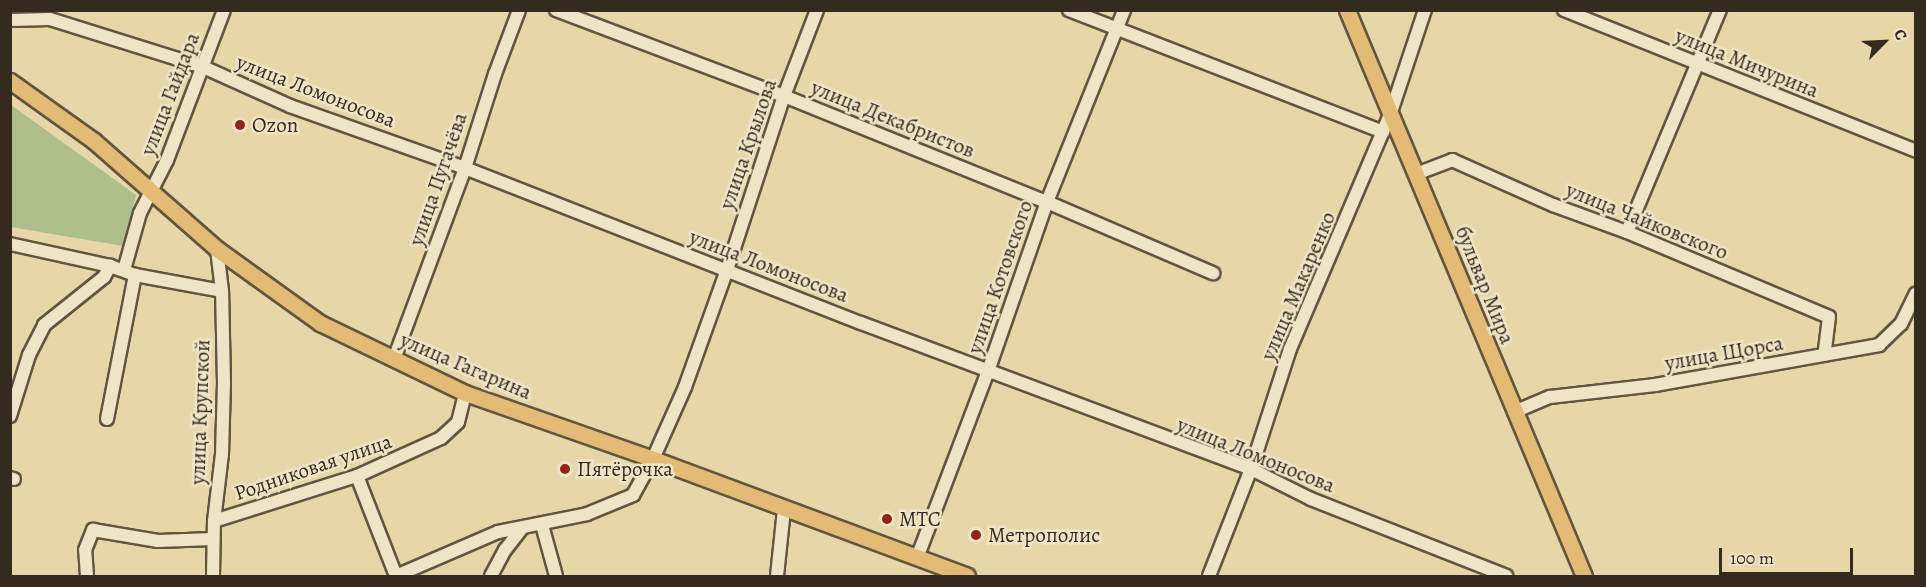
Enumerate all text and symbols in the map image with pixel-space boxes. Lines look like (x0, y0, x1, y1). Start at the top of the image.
north arrow (1854, 12, 1914, 72)
street label: улица Мичурина (1672, 23, 1822, 103)
text: С (1888, 26, 1912, 44)
street label: улица Гайдара (135, 29, 205, 159)
street label: улица Ломоносова (233, 49, 399, 133)
street label: улица Крылова (714, 75, 782, 213)
street label: улица Декабристов (807, 75, 979, 163)
street label: улица Пугачёва (403, 109, 473, 249)
place label: Ozon (252, 112, 298, 138)
marker: Ozon (233, 118, 247, 132)
street label: улица Чайковского (1562, 177, 1732, 265)
street label: улица Котовского (962, 197, 1038, 357)
street label: улица Макаренко (1255, 208, 1341, 364)
street label: бульвар Мира (1450, 222, 1520, 348)
street label: улица Ломоносова (686, 224, 852, 308)
street label: улица Гагарина (397, 327, 535, 405)
street label: улица Щорса (1663, 330, 1785, 376)
street label: улица Крупской (185, 339, 215, 485)
street label: улица Ломоносова (1173, 412, 1339, 498)
street label: Родниковая улица (231, 428, 395, 506)
place label: Пятёрочка (577, 456, 673, 482)
marker: Пятёрочка (558, 462, 572, 476)
place label: МТС (899, 506, 941, 532)
marker: МТС (880, 512, 894, 526)
place label: Метрополис (988, 522, 1100, 548)
marker: Метрополис (969, 528, 983, 542)
scale bar (1722, 536, 1856, 574)
text: 100 m (1730, 546, 1774, 570)

